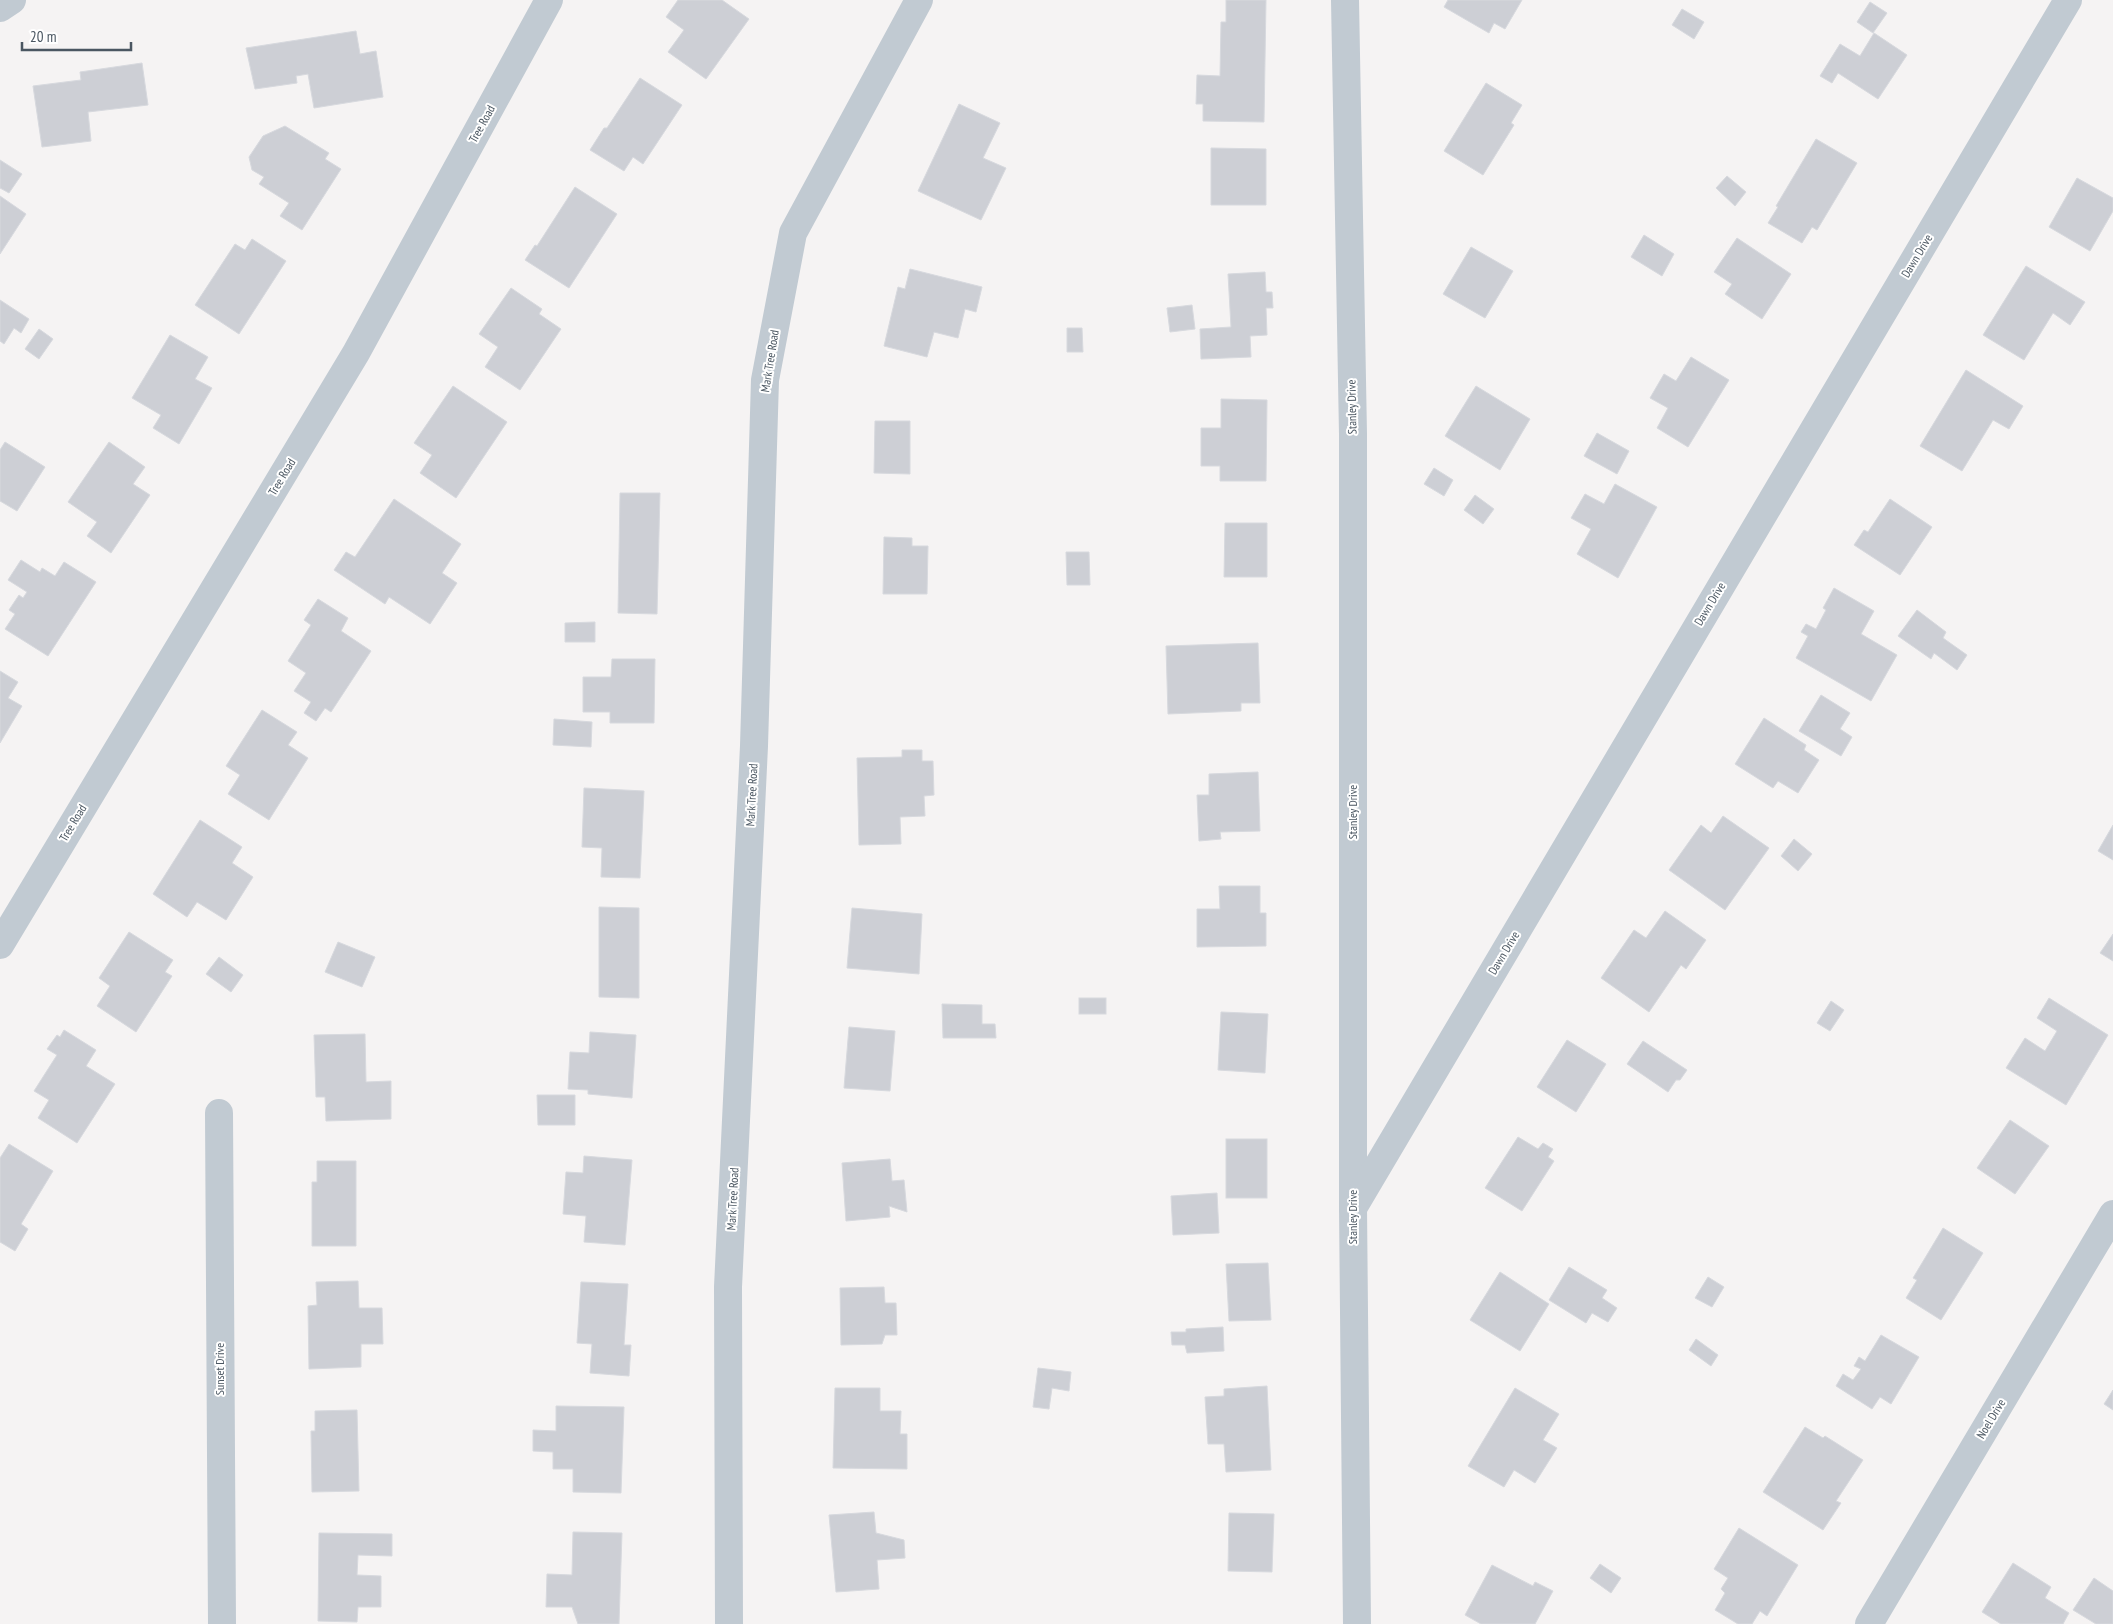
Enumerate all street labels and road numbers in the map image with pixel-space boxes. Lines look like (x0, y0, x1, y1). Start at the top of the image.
street label: Tree Road (465, 102, 498, 145)
street label: Dawn Drive (1898, 231, 1935, 280)
street label: Mark Tree Road (757, 329, 782, 393)
street label: Stanley Drive (1344, 380, 1359, 434)
street label: Tree Road (265, 456, 298, 498)
street label: Dawn Drive (1691, 579, 1728, 628)
street label: Mark Tree Road (742, 763, 761, 827)
street label: Stanley Drive (1345, 785, 1360, 839)
street label: Tree Road (56, 802, 89, 844)
street label: Dawn Drive (1485, 928, 1522, 977)
street label: Mark Tree Road (723, 1167, 742, 1231)
street label: Stanley Drive (1345, 1190, 1360, 1244)
street label: Sunset Drive (212, 1343, 227, 1395)
street label: Noel Drive (1973, 1396, 2008, 1441)

